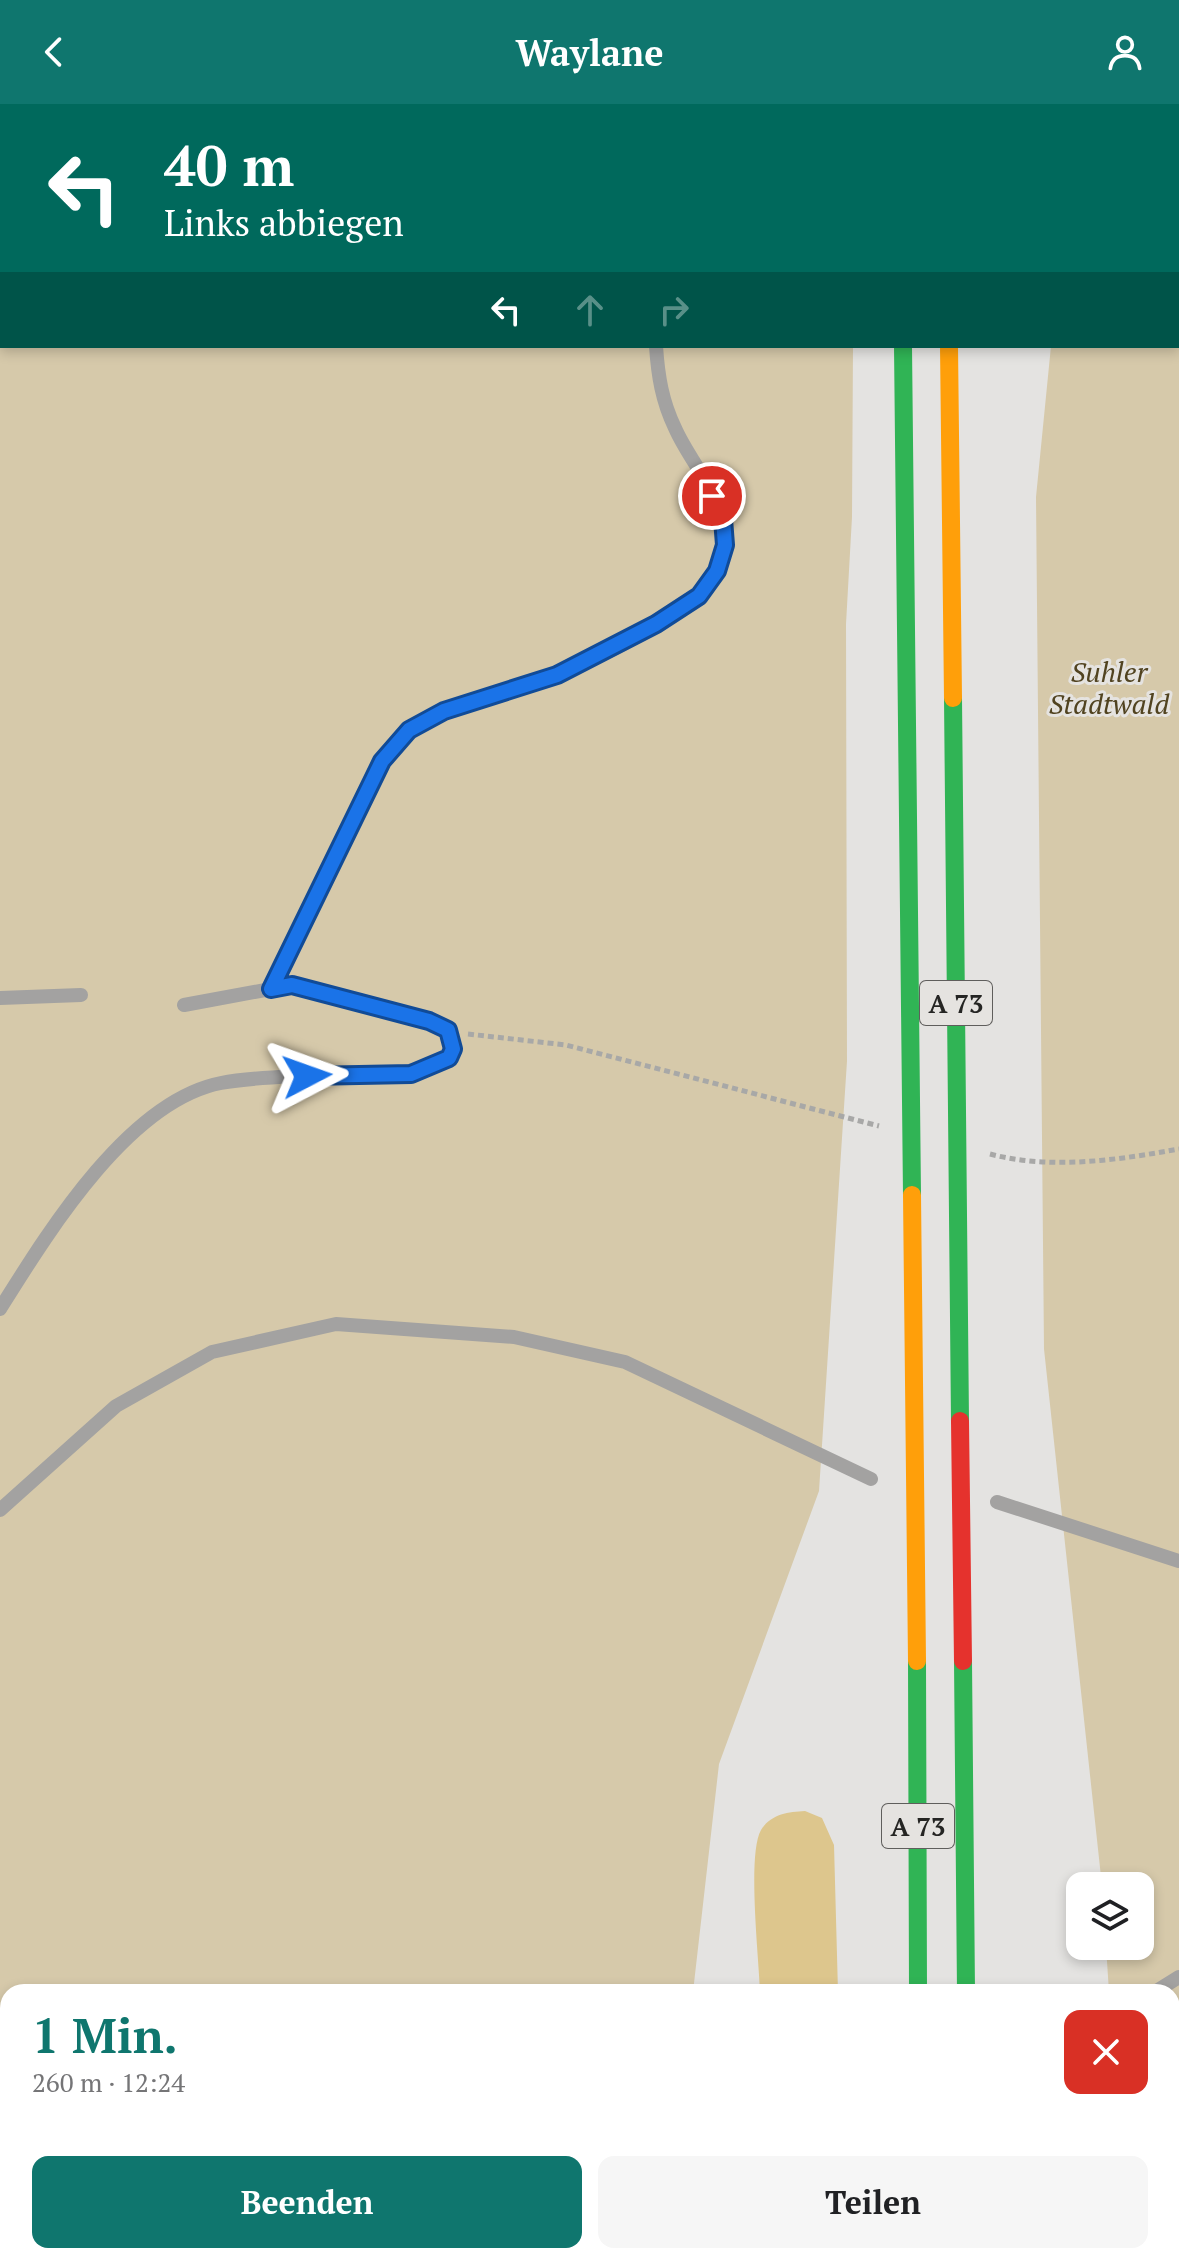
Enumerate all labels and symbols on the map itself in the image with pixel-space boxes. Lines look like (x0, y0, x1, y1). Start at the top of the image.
pin (678, 462, 746, 530)
park label: Suhler Stadtwald (1049, 653, 1170, 722)
road number: A 73 (920, 981, 992, 1025)
position arrow (265, 1034, 349, 1118)
road number: A 73 (882, 1804, 954, 1848)

